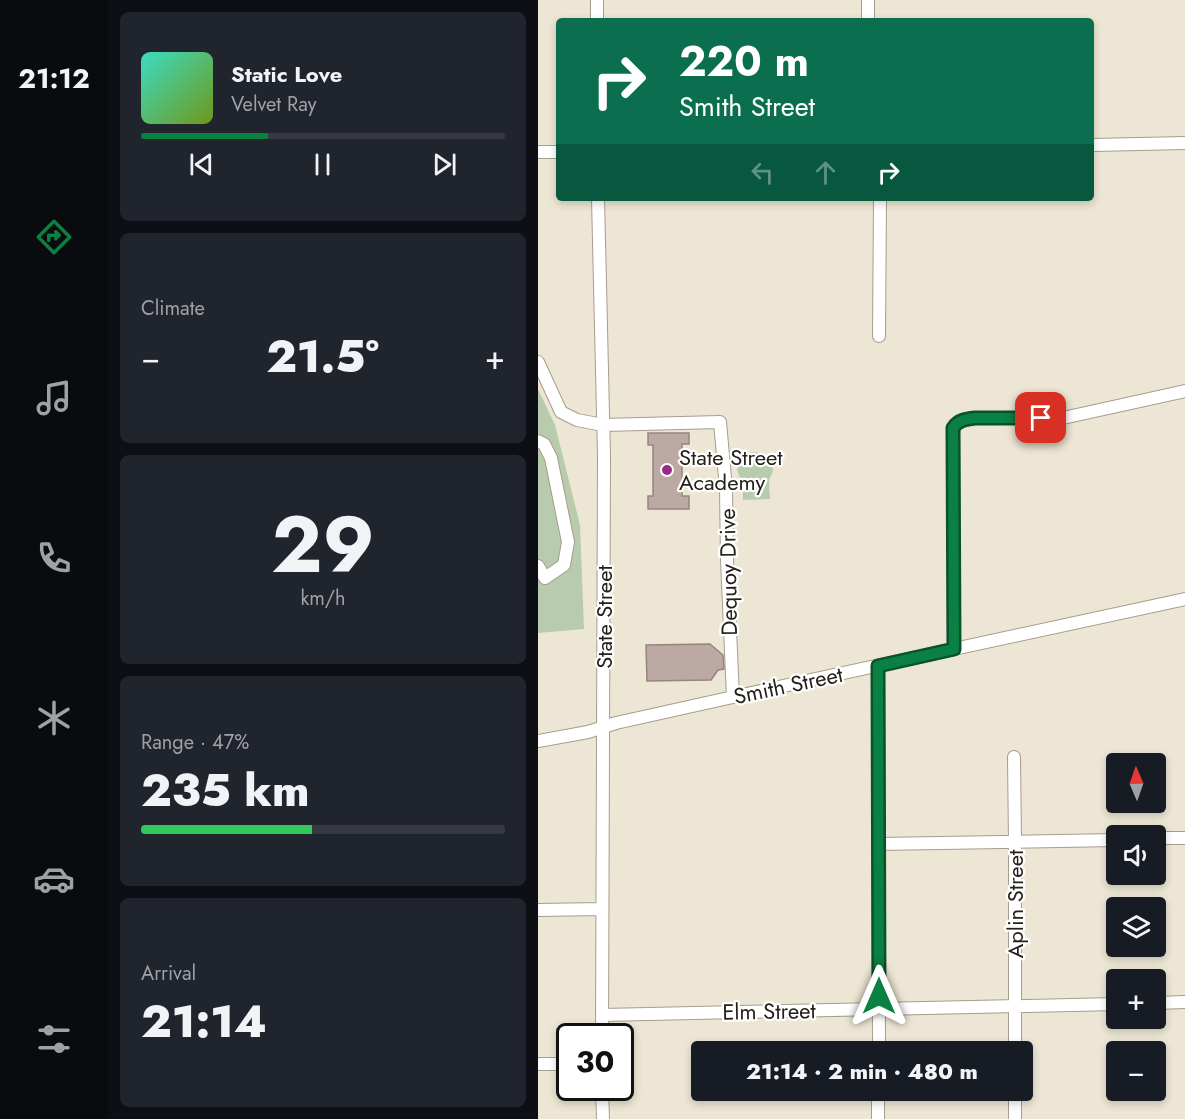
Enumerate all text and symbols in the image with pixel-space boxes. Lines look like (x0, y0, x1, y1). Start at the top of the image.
text: 220 m (679, 31, 809, 92)
icon: right (580, 42, 658, 120)
text: Static Love (231, 58, 342, 90)
text: 21:12 (18, 59, 90, 98)
text: Smith Street (679, 87, 815, 126)
text: Velvet Ray (231, 90, 317, 119)
icon: previous (185, 148, 218, 181)
icon: pause (306, 148, 339, 181)
icon: next (428, 148, 461, 181)
icon: left (746, 156, 779, 189)
icon: ahead (809, 156, 842, 189)
icon: right (872, 156, 905, 189)
icon: directions (33, 216, 75, 258)
text: Climate (141, 294, 205, 323)
text: 21.5° (266, 324, 379, 389)
text: − (141, 334, 160, 381)
text: + (485, 334, 505, 381)
icon: music (33, 377, 75, 419)
pin (1015, 392, 1066, 443)
icon: arrive (1024, 401, 1057, 434)
place label: State Street Academy (679, 441, 783, 498)
marker: State Street Academy (660, 463, 674, 477)
text: 29 (271, 489, 375, 601)
street label: Dequoy Drive (711, 508, 745, 636)
icon: phone (33, 537, 75, 579)
street label: State Street (588, 564, 620, 669)
text: km/h (300, 584, 346, 613)
street label: Smith Street (730, 658, 846, 712)
icon: climate (33, 697, 75, 739)
text: Range · 47% (141, 728, 249, 757)
north arrow (1106, 753, 1166, 813)
map controls (1106, 753, 1166, 1101)
text: 235 km (141, 758, 309, 823)
button: sound (1106, 825, 1166, 885)
street label: Aplin Street (999, 849, 1031, 958)
icon: car (33, 858, 75, 900)
button: layers (1106, 897, 1166, 957)
text: Arrival (141, 959, 196, 988)
position arrow (847, 964, 911, 1028)
button: + (1106, 969, 1166, 1029)
text: 21:14 (141, 989, 267, 1054)
street label: Elm Street (722, 994, 817, 1028)
icon: filters (33, 1018, 75, 1060)
speed limit sign: 30 (556, 1023, 634, 1101)
button: − (1106, 1041, 1166, 1101)
text: 21:14 · 2 min · 480 m (746, 1055, 978, 1087)

